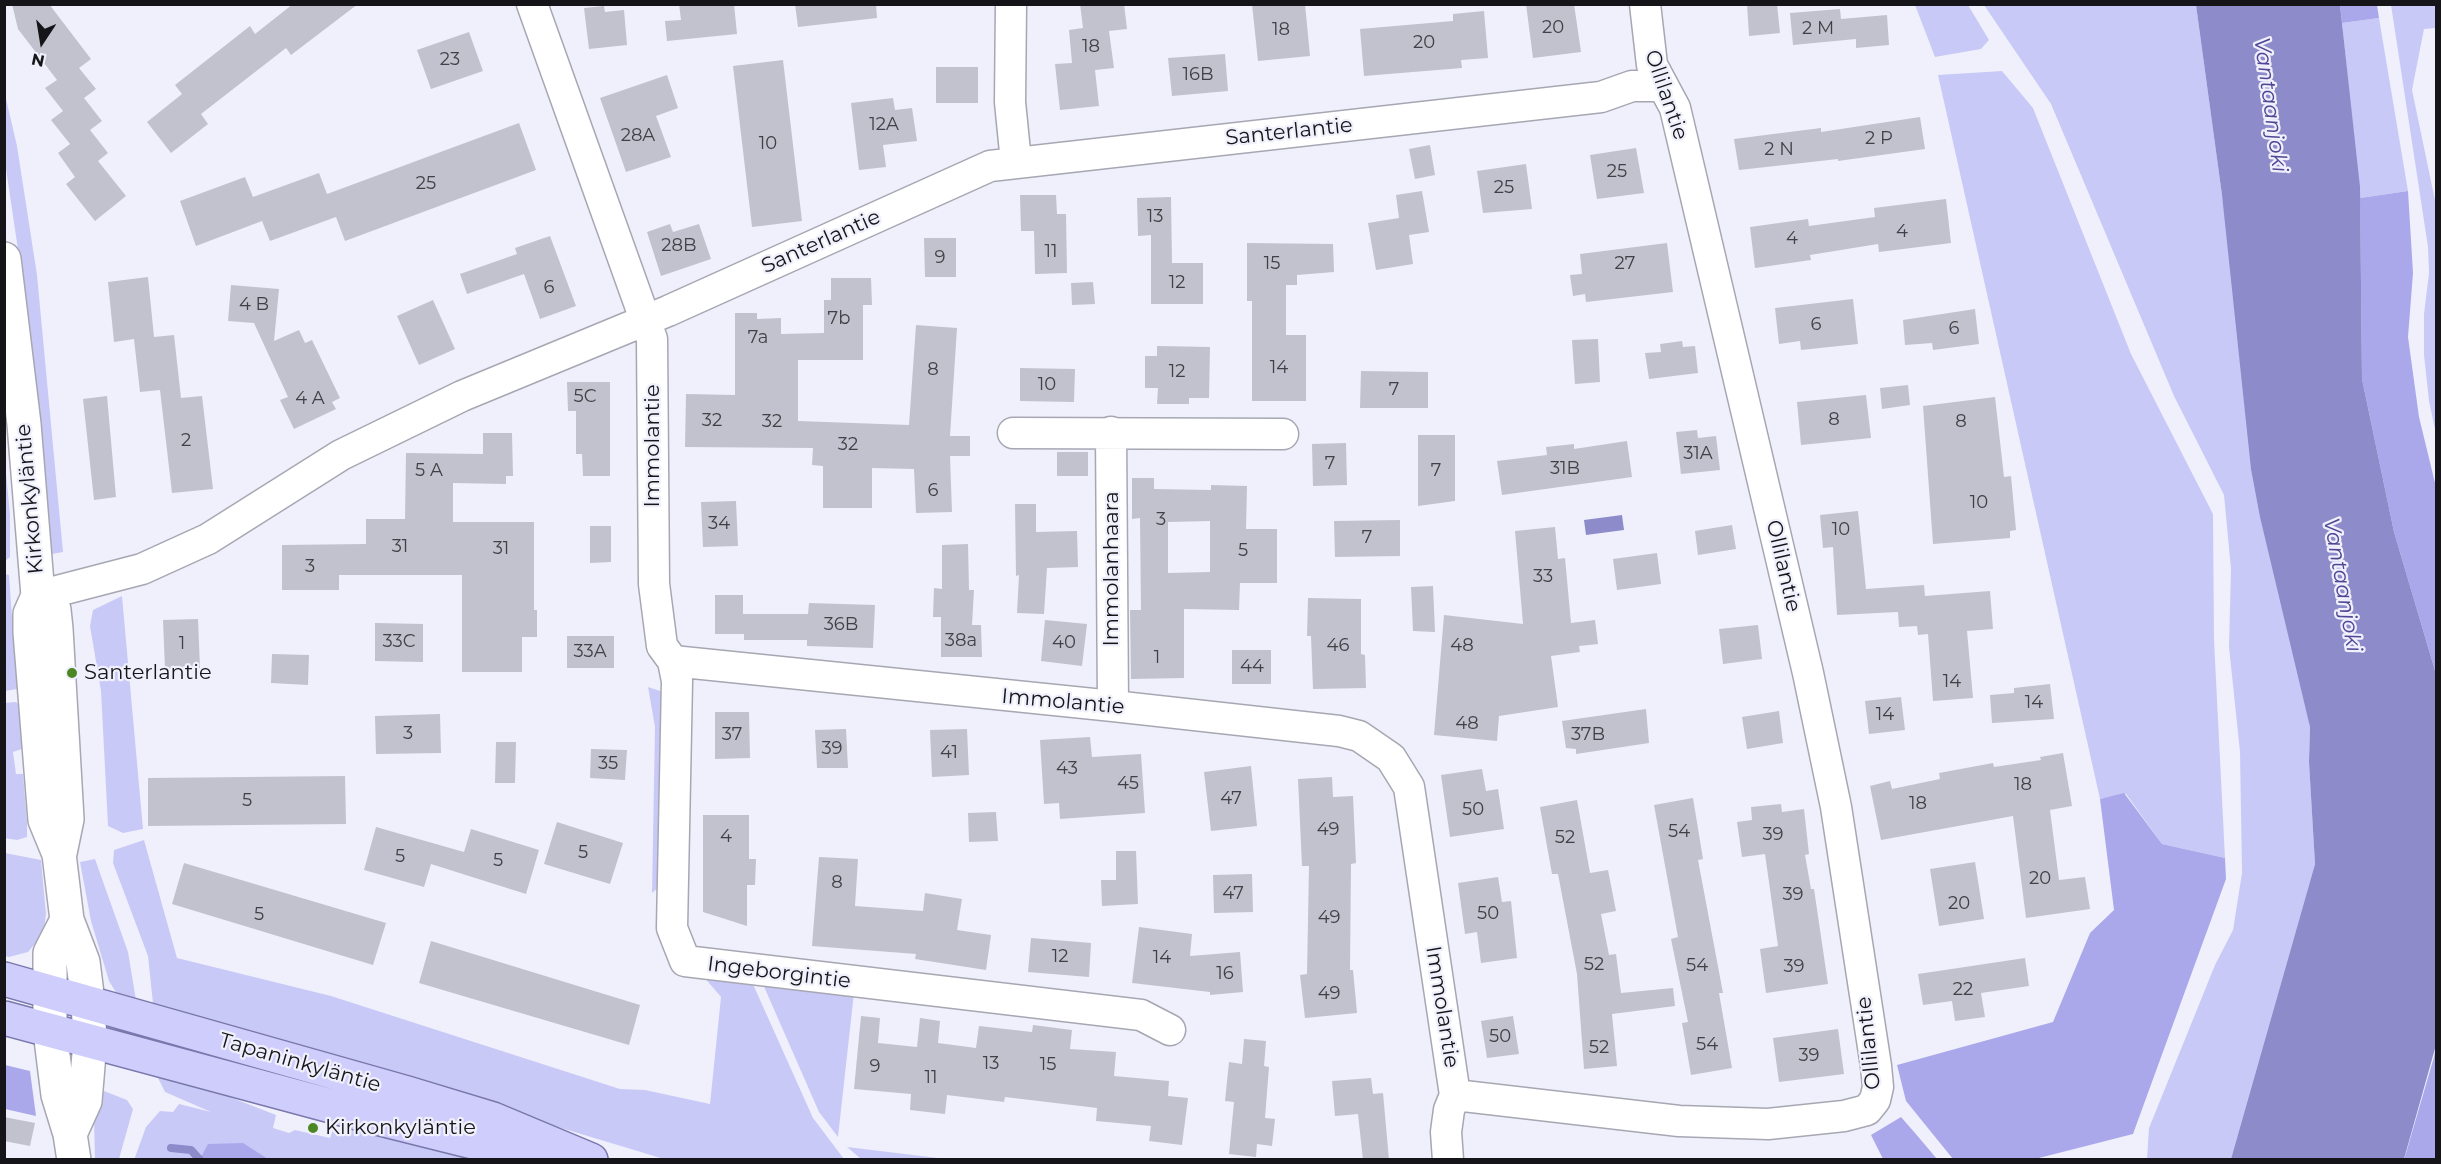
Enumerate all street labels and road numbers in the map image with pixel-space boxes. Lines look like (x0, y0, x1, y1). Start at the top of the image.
street label: Ollilantie (1639, 47, 1693, 143)
street label: Santerlantie (1224, 113, 1354, 151)
street label: Santerlantie (758, 205, 884, 279)
street label: Immolantie (640, 384, 666, 508)
street label: Kirkonkyläntie (11, 423, 49, 575)
street label: Immolanhaara (1099, 491, 1125, 647)
street label: Ollilantie (1760, 518, 1806, 614)
street label: Immolantie (1001, 684, 1125, 720)
street label: Immolantie (1420, 944, 1464, 1070)
street label: Ingeborgintie (706, 952, 852, 994)
street label: Ollilantie (1852, 995, 1886, 1091)
street label: Tapaninkyläntie (216, 1028, 384, 1098)

